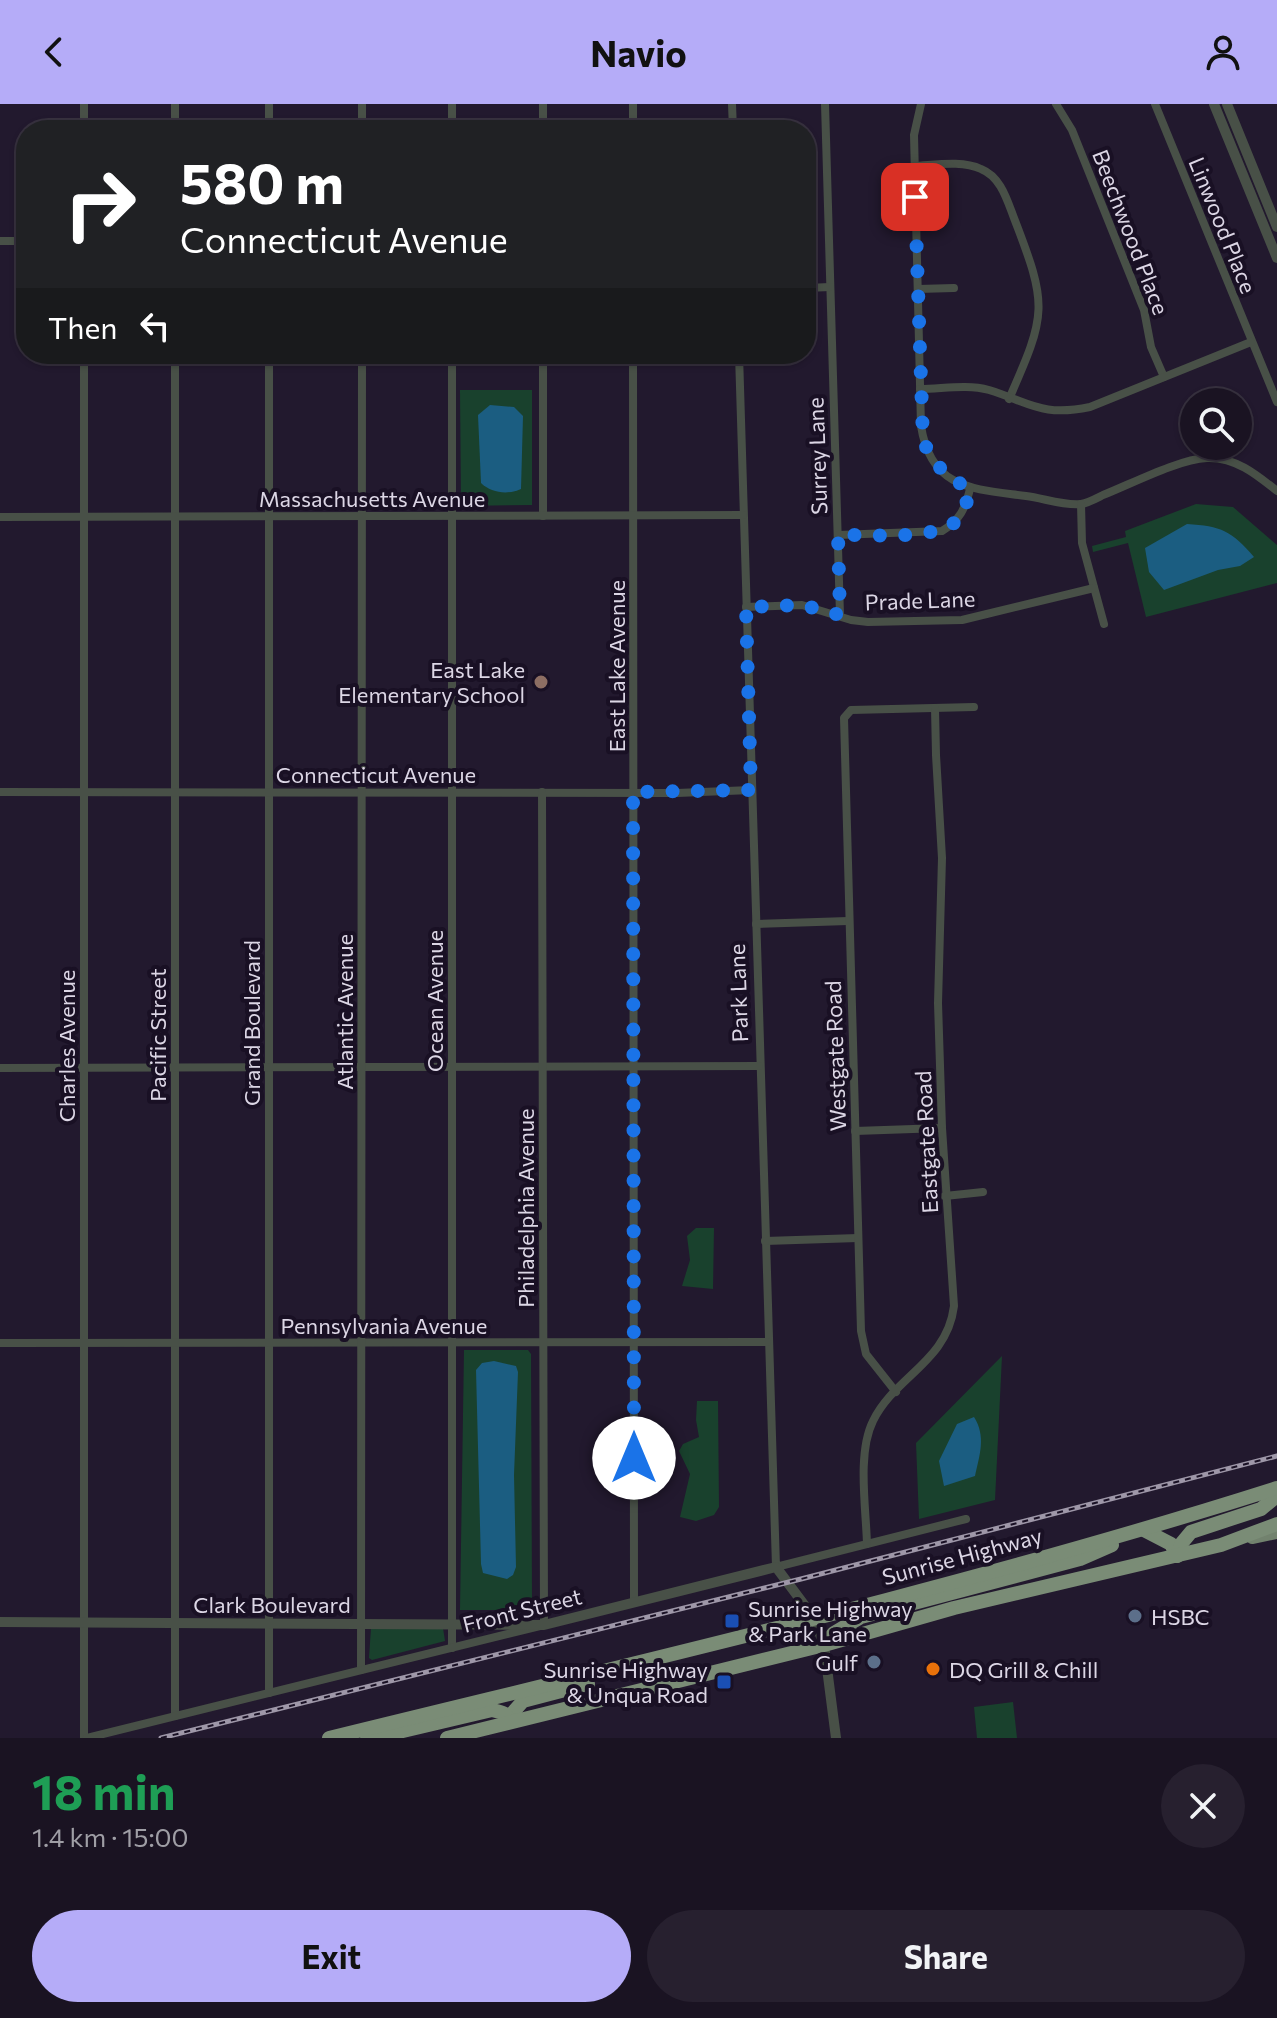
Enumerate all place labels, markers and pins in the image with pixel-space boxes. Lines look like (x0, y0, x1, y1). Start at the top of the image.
pin (881, 163, 949, 231)
place label: East Lake Elementary School (338, 656, 525, 708)
marker: East Lake Elementary School (532, 673, 550, 691)
place label: Sunrise Highway & Park Lane (748, 1595, 913, 1647)
place label: HSBC (1151, 1603, 1210, 1630)
marker: HSBC (1126, 1607, 1144, 1625)
marker: Sunrise Highway & Park Lane (723, 1612, 741, 1630)
place label: Gulf (815, 1649, 858, 1676)
marker: Gulf (865, 1653, 883, 1671)
place label: Sunrise Highway & Unqua Road (543, 1656, 708, 1708)
place label: DQ Grill & Chill (949, 1656, 1098, 1683)
marker: DQ Grill & Chill (924, 1660, 942, 1678)
marker: Sunrise Highway & Unqua Road (715, 1673, 733, 1691)

